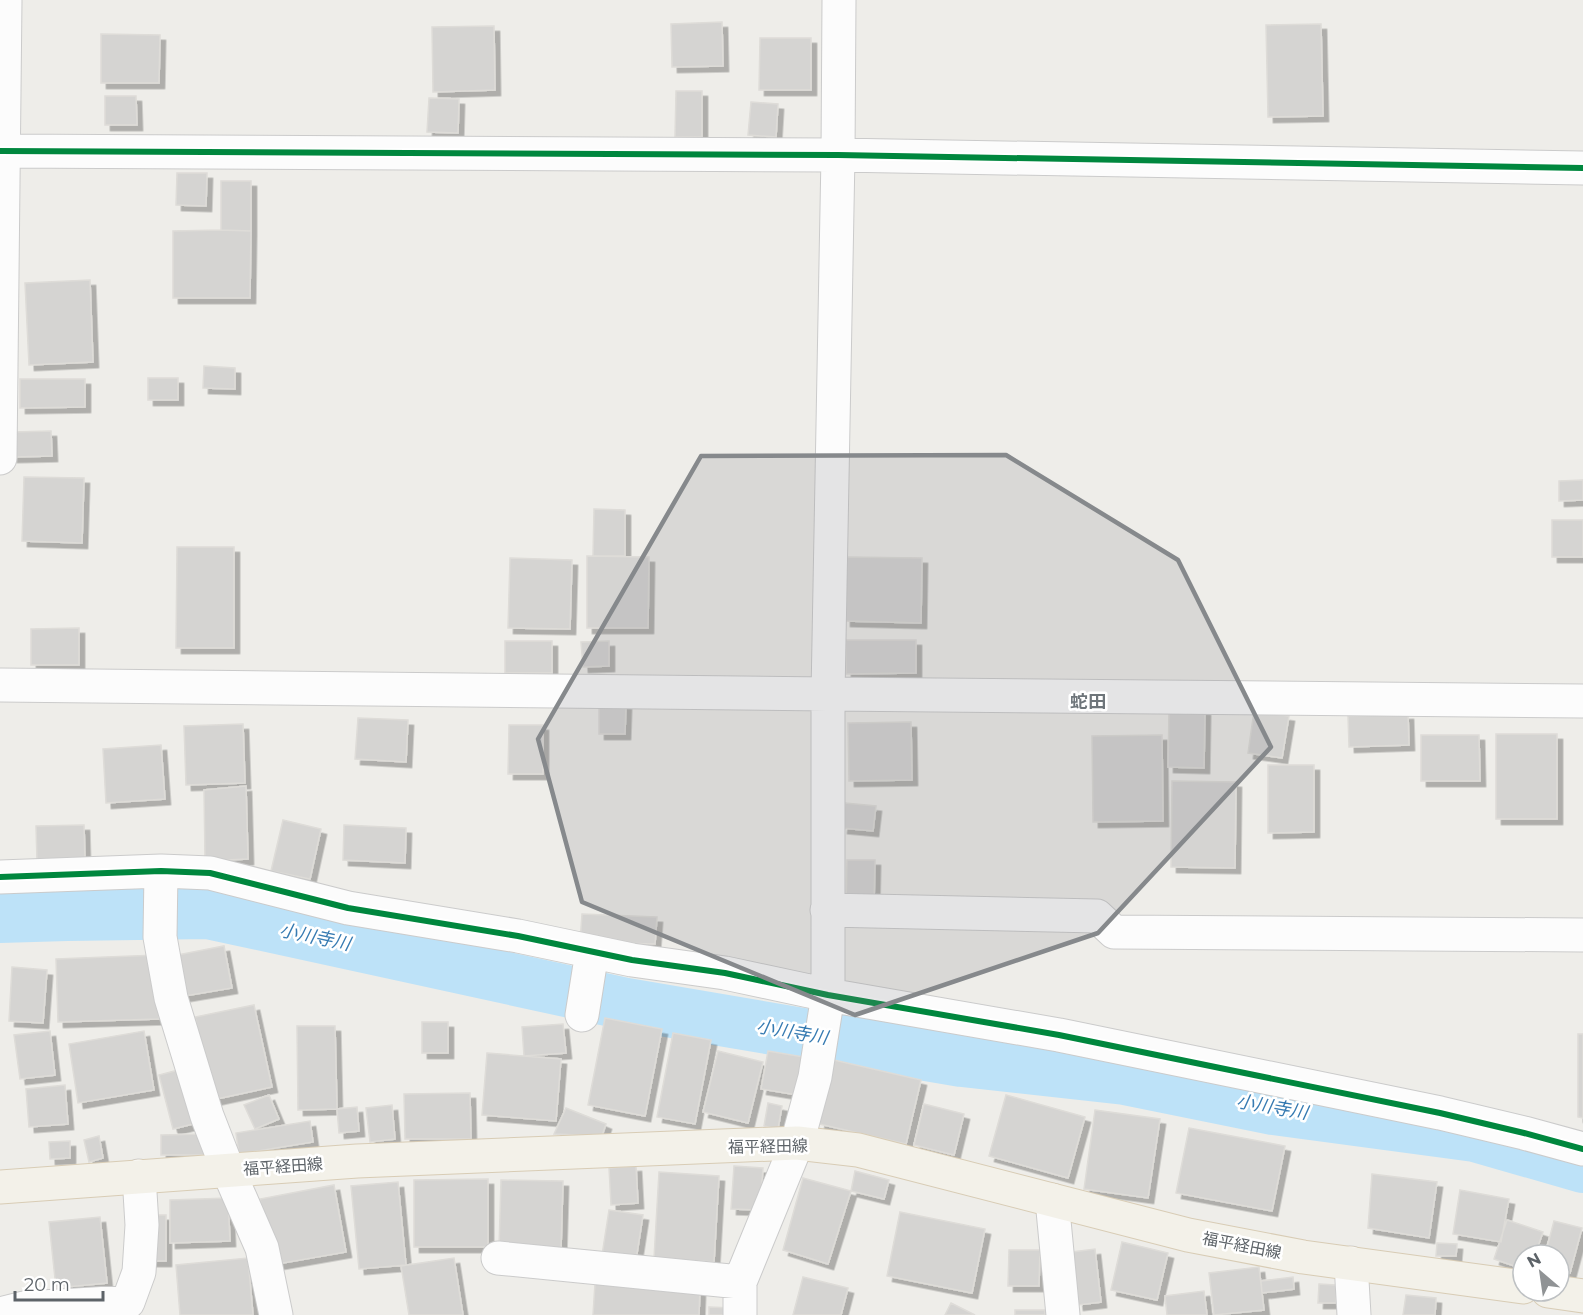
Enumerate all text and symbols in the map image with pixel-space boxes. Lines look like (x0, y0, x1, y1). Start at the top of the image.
district label: 蛇田 (1070, 691, 1106, 713)
water label: 小川寺川 (277, 919, 354, 956)
water label: 小川寺川 (755, 1015, 831, 1049)
water label: 小川寺川 (1235, 1090, 1311, 1124)
street label: 福平経田線 (728, 1136, 808, 1157)
street label: 福平経田線 (242, 1154, 324, 1179)
street label: 福平経田線 (1201, 1229, 1283, 1262)
north arrow (1511, 1243, 1571, 1303)
text: N (1524, 1249, 1544, 1272)
scale bar (15, 1264, 104, 1302)
text: 20 m (24, 1274, 70, 1296)

